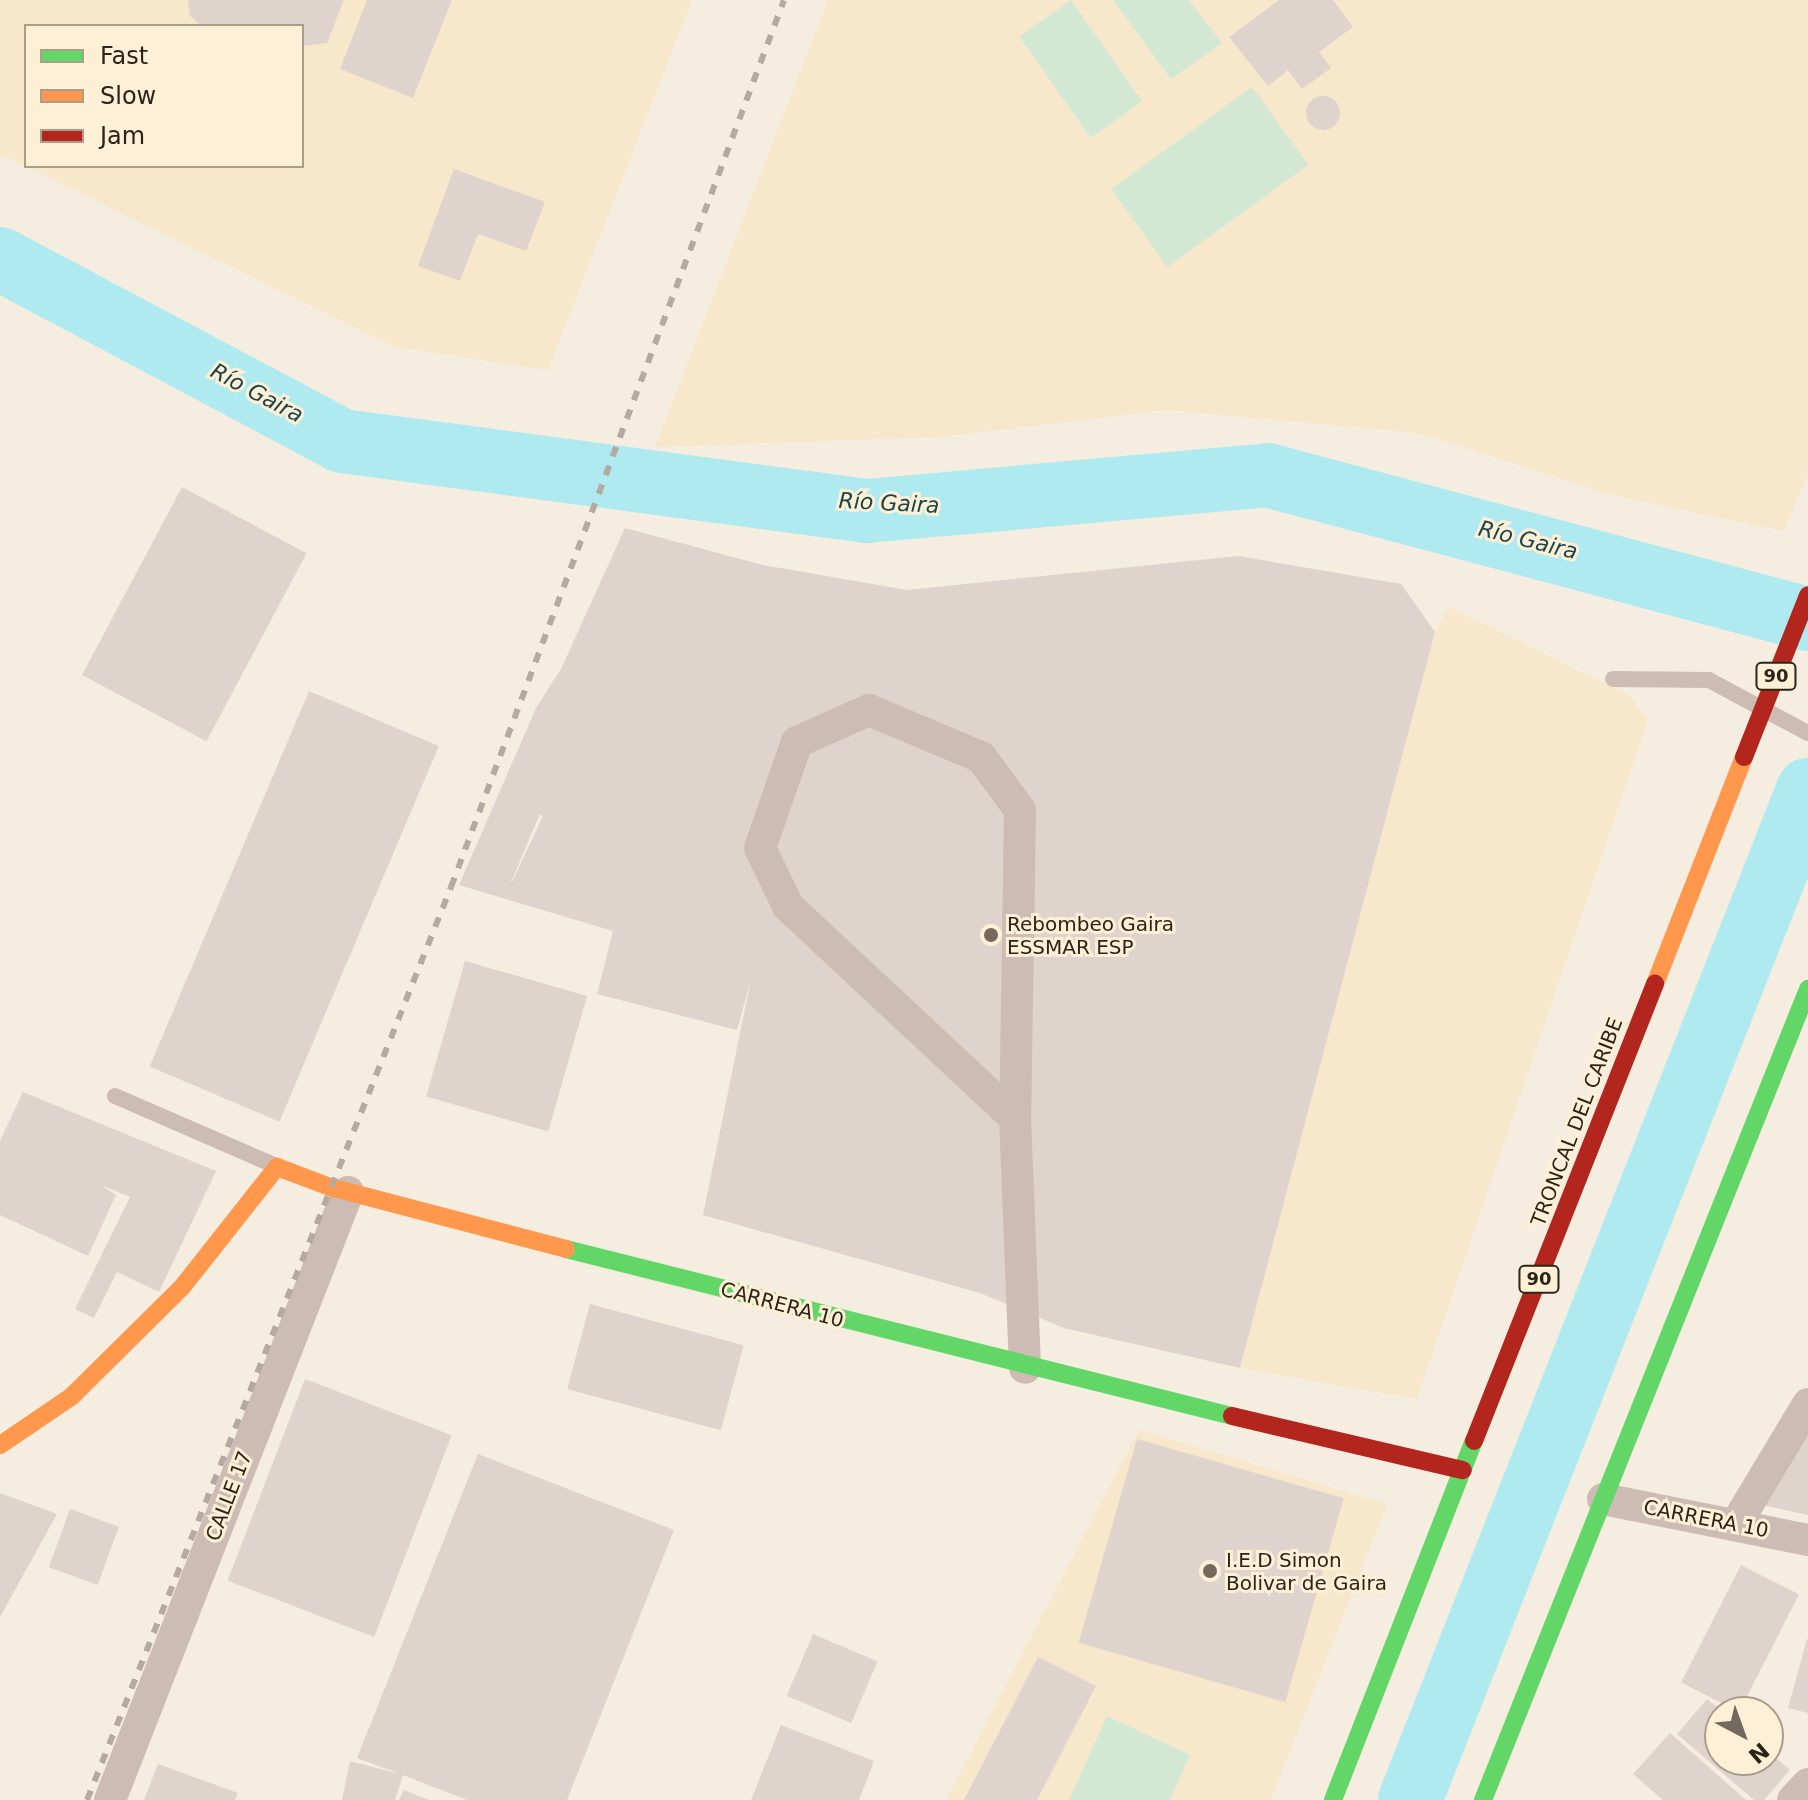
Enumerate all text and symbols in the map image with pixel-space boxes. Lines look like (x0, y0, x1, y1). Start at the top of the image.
legend (24, 24, 304, 168)
text: Fast (100, 42, 148, 70)
text: Slow (100, 82, 156, 110)
text: Jam (100, 122, 145, 150)
water label: Río Gaira (206, 358, 308, 428)
water label: Río Gaira (838, 487, 940, 519)
water label: Río Gaira (1476, 515, 1580, 565)
road number: 90 (1754, 662, 1798, 690)
place label: Rebombeo Gaira ESSMAR ESP (1007, 912, 1174, 959)
marker: Rebombeo Gaira ESSMAR ESP (982, 926, 1000, 944)
street label: TRONCAL DEL CARIBE (1526, 1014, 1628, 1230)
road number: 90 (1517, 1265, 1561, 1293)
street label: CARRERA 10 (718, 1277, 846, 1333)
street label: CALLE 17 (201, 1448, 257, 1544)
street label: CARRERA 10 (1642, 1495, 1770, 1543)
place label: I.E.D Simon Bolivar de Gaira (1226, 1548, 1387, 1595)
marker: I.E.D Simon Bolivar de Gaira (1201, 1562, 1219, 1580)
north arrow (1704, 1696, 1784, 1776)
text: N (1744, 1737, 1774, 1768)

